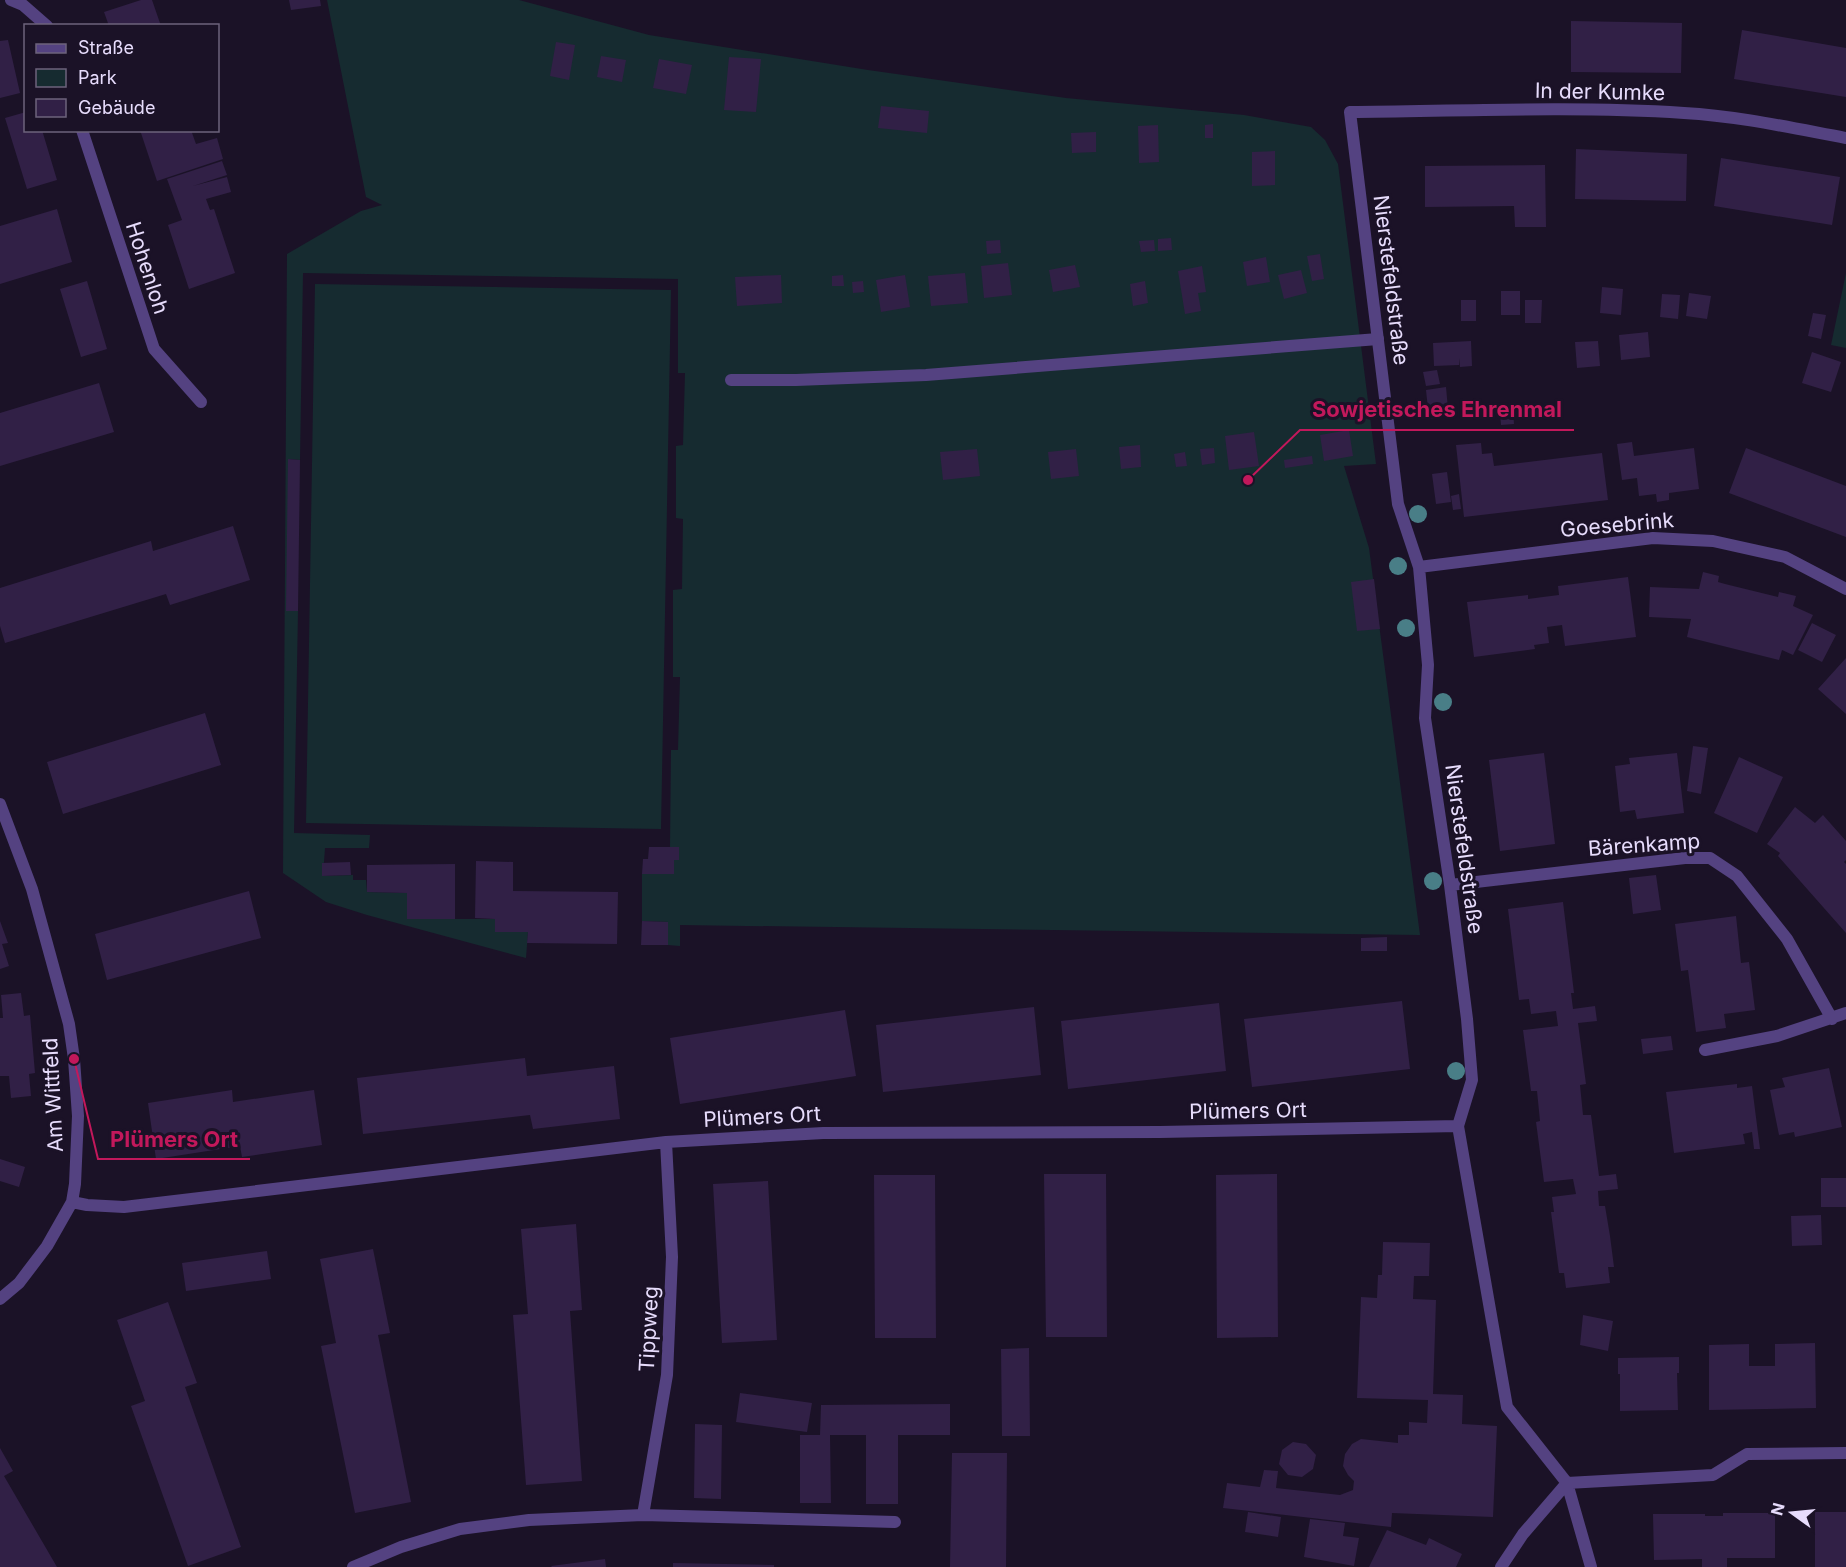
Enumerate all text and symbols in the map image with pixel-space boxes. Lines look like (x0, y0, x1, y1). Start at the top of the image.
legend (24, 24, 219, 132)
text: Straße (78, 37, 134, 58)
text: Park (78, 67, 117, 88)
street label: In der Kumke (1535, 78, 1665, 105)
text: Gebäude (78, 97, 155, 118)
street label: Nierstefeldstraße (1369, 193, 1414, 366)
street label: Hohenloh (121, 219, 174, 317)
callout: Sowjetisches Ehrenmal (1300, 390, 1574, 430)
text: Sowjetisches Ehrenmal (1312, 396, 1562, 422)
street label: Goesebrink (1559, 507, 1675, 542)
street label: Nierstefeldstraße (1440, 762, 1489, 935)
street label: Bärenkamp (1587, 828, 1701, 861)
street label: Am Wittfeld (37, 1037, 68, 1153)
street label: Plümers Ort (1189, 1097, 1307, 1124)
street label: Plümers Ort (703, 1101, 821, 1132)
callout: Plümers Ort (98, 1119, 250, 1159)
text: Plümers Ort (110, 1126, 238, 1152)
street label: Tippweg (634, 1285, 663, 1373)
north arrow (1762, 1483, 1822, 1543)
text: N (1766, 1501, 1789, 1518)

